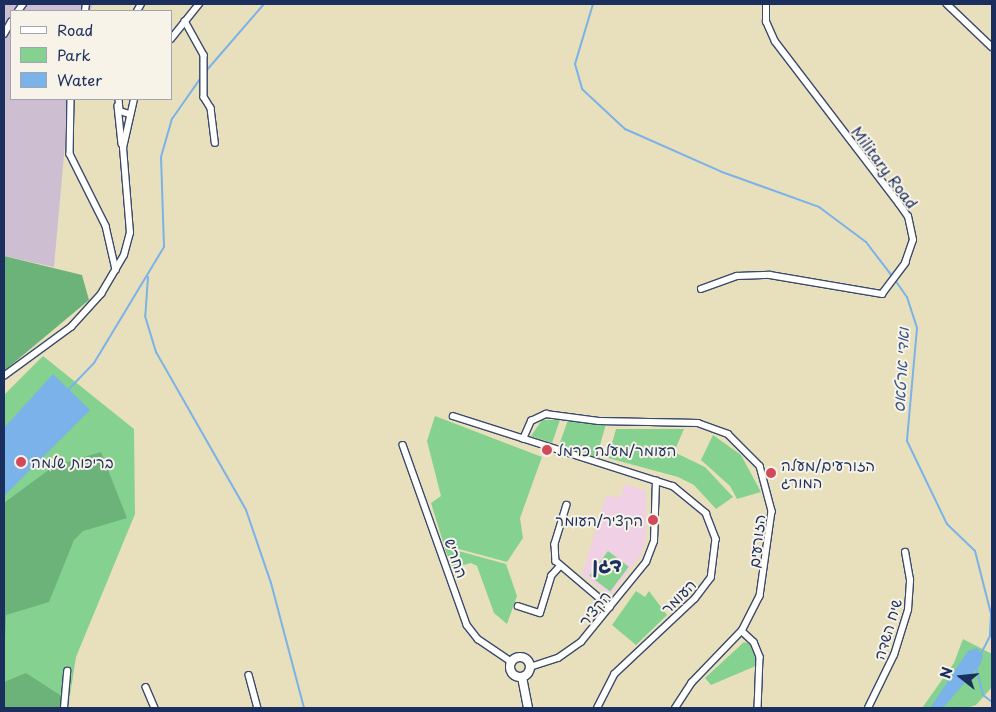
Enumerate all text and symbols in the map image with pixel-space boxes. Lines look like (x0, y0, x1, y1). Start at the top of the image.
legend (10, 10, 172, 100)
text: Road (57, 18, 93, 41)
text: Park (57, 43, 91, 66)
text: Water (57, 68, 102, 91)
street label: Military Road (848, 122, 922, 212)
water label: ואדי ארטאס (888, 327, 912, 413)
place label: העומר/מעלה כרמל (557, 441, 676, 459)
marker: העומר/מעלה כרמל (541, 444, 553, 456)
place label: בריכות שלמה (31, 453, 114, 471)
place label: הזורעים/מעלה המורג (781, 455, 875, 490)
marker: בריכות שלמה (15, 456, 27, 468)
marker: הזורעים/מעלה המורג (765, 467, 777, 479)
place label: הקציר/העומר (555, 511, 643, 529)
street label: הזורעים (744, 513, 768, 569)
marker: הקציר/העומר (647, 514, 659, 526)
street label: החריש (442, 536, 472, 580)
district label: דגן (592, 552, 622, 576)
street label: העומר (657, 575, 699, 617)
street label: הקציר (574, 587, 614, 629)
street label: שיח השדה (869, 596, 905, 662)
north arrow (936, 652, 986, 702)
text: N (934, 665, 958, 681)

